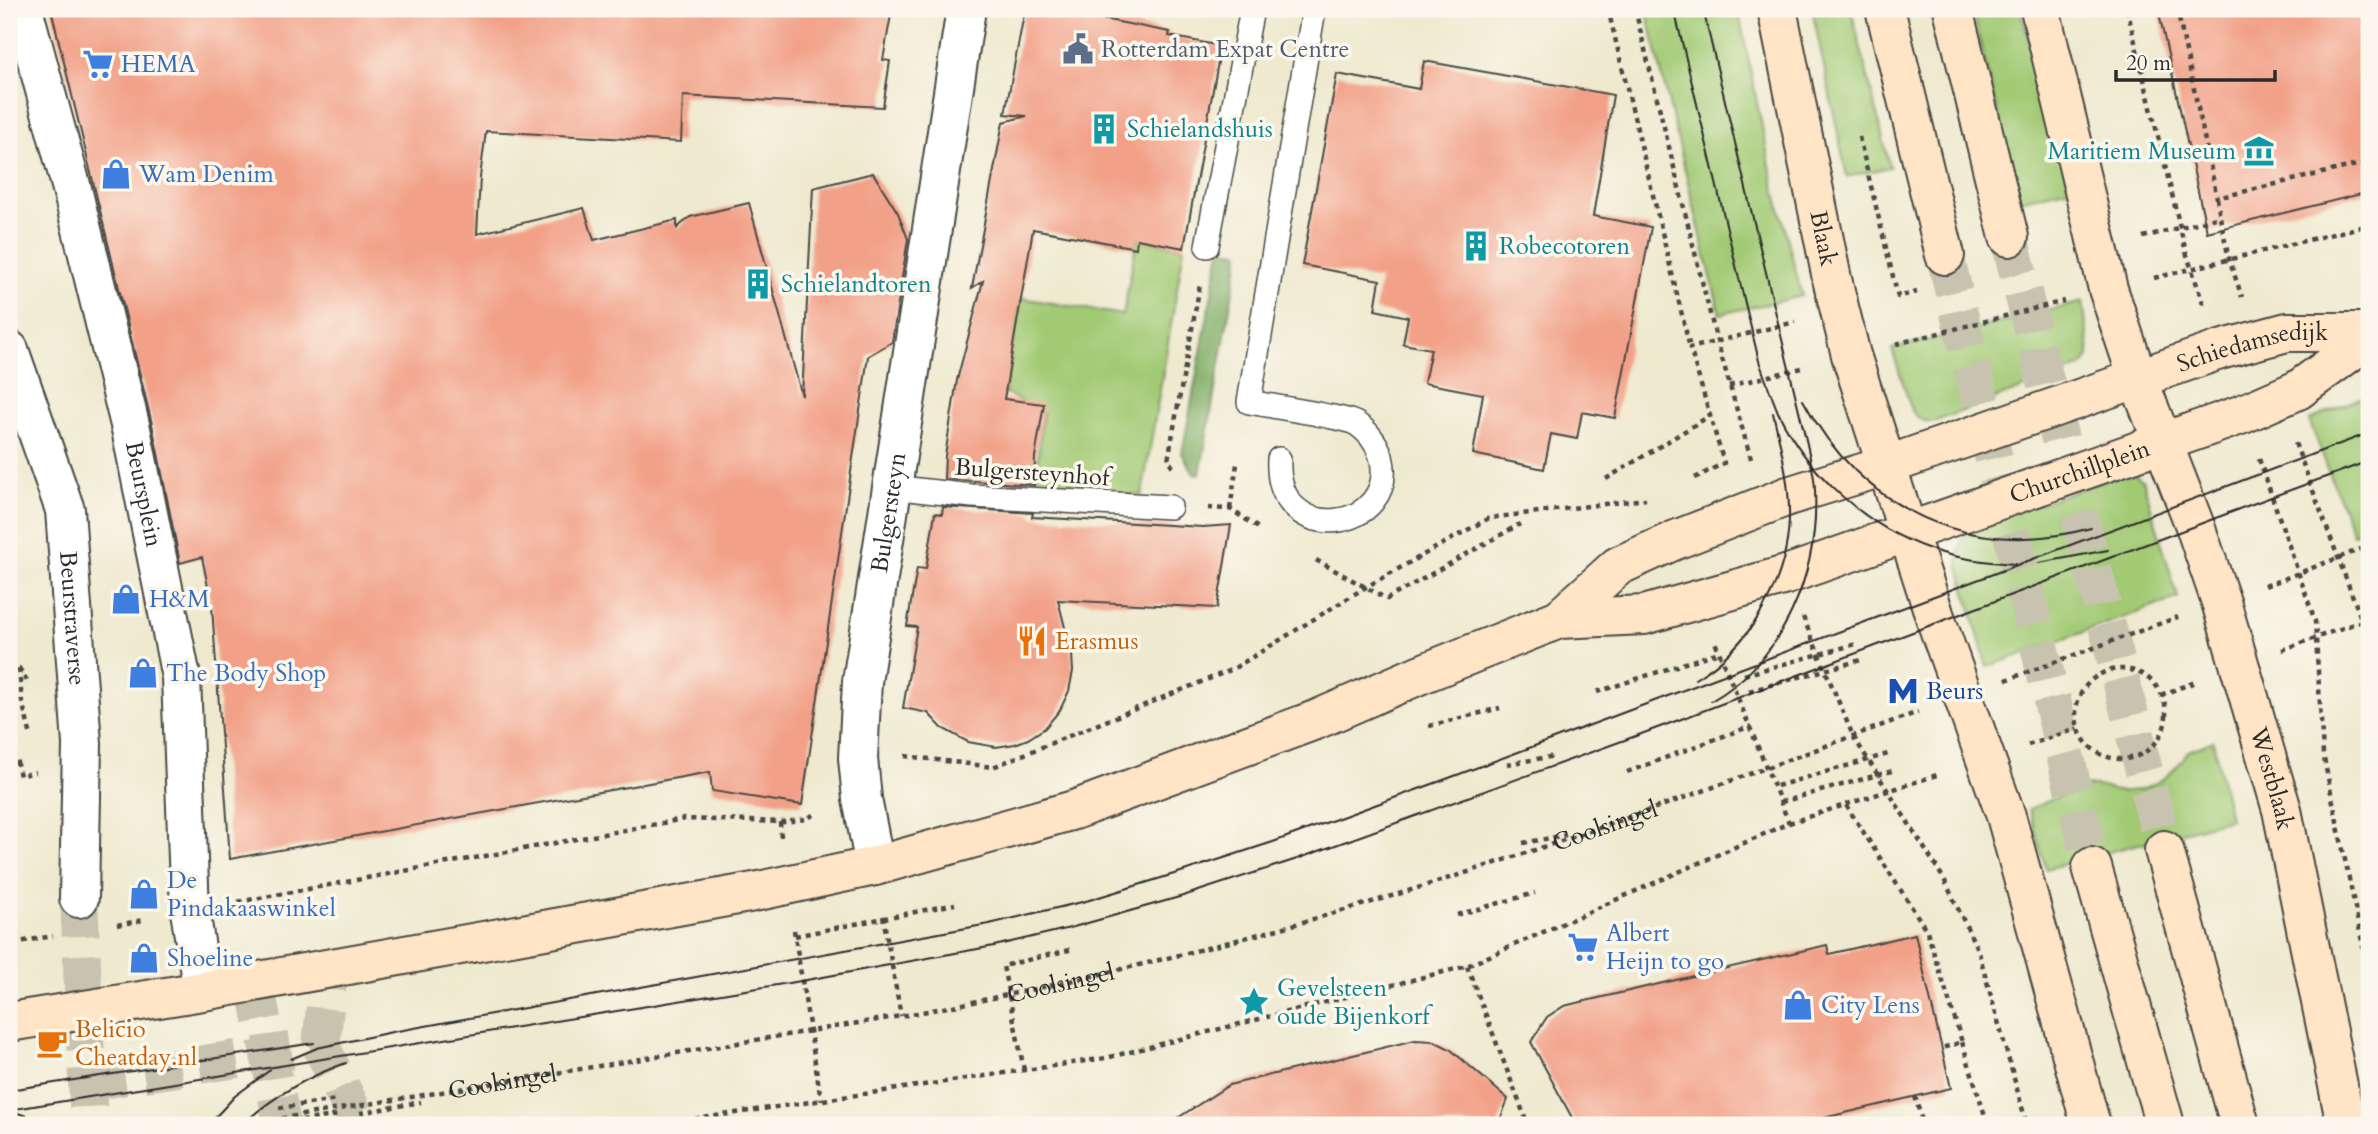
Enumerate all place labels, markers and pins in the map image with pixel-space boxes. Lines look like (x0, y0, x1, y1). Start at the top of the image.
public building icon: Rotterdam Expat Centre (1061, 32, 1095, 66)
place label: Rotterdam Expat Centre (1101, 33, 1349, 66)
supermarket icon: HEMA (81, 47, 115, 81)
place label: HEMA (121, 48, 196, 81)
building icon: Schielandshuis (1087, 112, 1121, 146)
place label: Schielandshuis (1127, 113, 1273, 146)
museum icon: Maritiem Museum (2242, 134, 2276, 168)
place label: Maritiem Museum (2047, 135, 2237, 168)
shop icon: Wam Denim (99, 157, 133, 191)
place label: Wam Denim (138, 158, 274, 191)
building icon: Robecotoren (1459, 229, 1493, 263)
place label: Robecotoren (1499, 230, 1631, 263)
building icon: Schielandtoren (741, 267, 775, 301)
place label: Schielandtoren (781, 268, 932, 301)
shop icon: H&M (109, 582, 143, 616)
place label: H&M (149, 583, 210, 616)
restaurant icon: Erasmus (1015, 624, 1049, 658)
place label: Erasmus (1055, 625, 1138, 658)
shop icon: The Body Shop (126, 656, 160, 690)
place label: The Body Shop (166, 657, 326, 690)
metro station icon: Beurs (1886, 674, 1920, 708)
place label: Beurs (1926, 675, 1983, 708)
place label: De Pindakaaswinkel (167, 864, 336, 925)
shop icon: De Pindakaaswinkel (127, 877, 161, 911)
place label: Albert Heijn to go (1606, 917, 1724, 978)
supermarket icon: Albert Heijn to go (1566, 930, 1600, 964)
shop icon: Shoeline (127, 941, 161, 975)
place label: Shoeline (167, 942, 253, 975)
place label: Gevelsteen oude Bijenkorf (1277, 972, 1433, 1033)
place icon: Gevelsteen oude Bijenkorf (1237, 985, 1271, 1019)
shop icon: City Lens (1781, 988, 1815, 1022)
place label: City Lens (1821, 989, 1920, 1022)
place label: Belicio Cheatday.nl (75, 1013, 197, 1074)
cafe icon: Belicio Cheatday.nl (35, 1026, 69, 1060)

